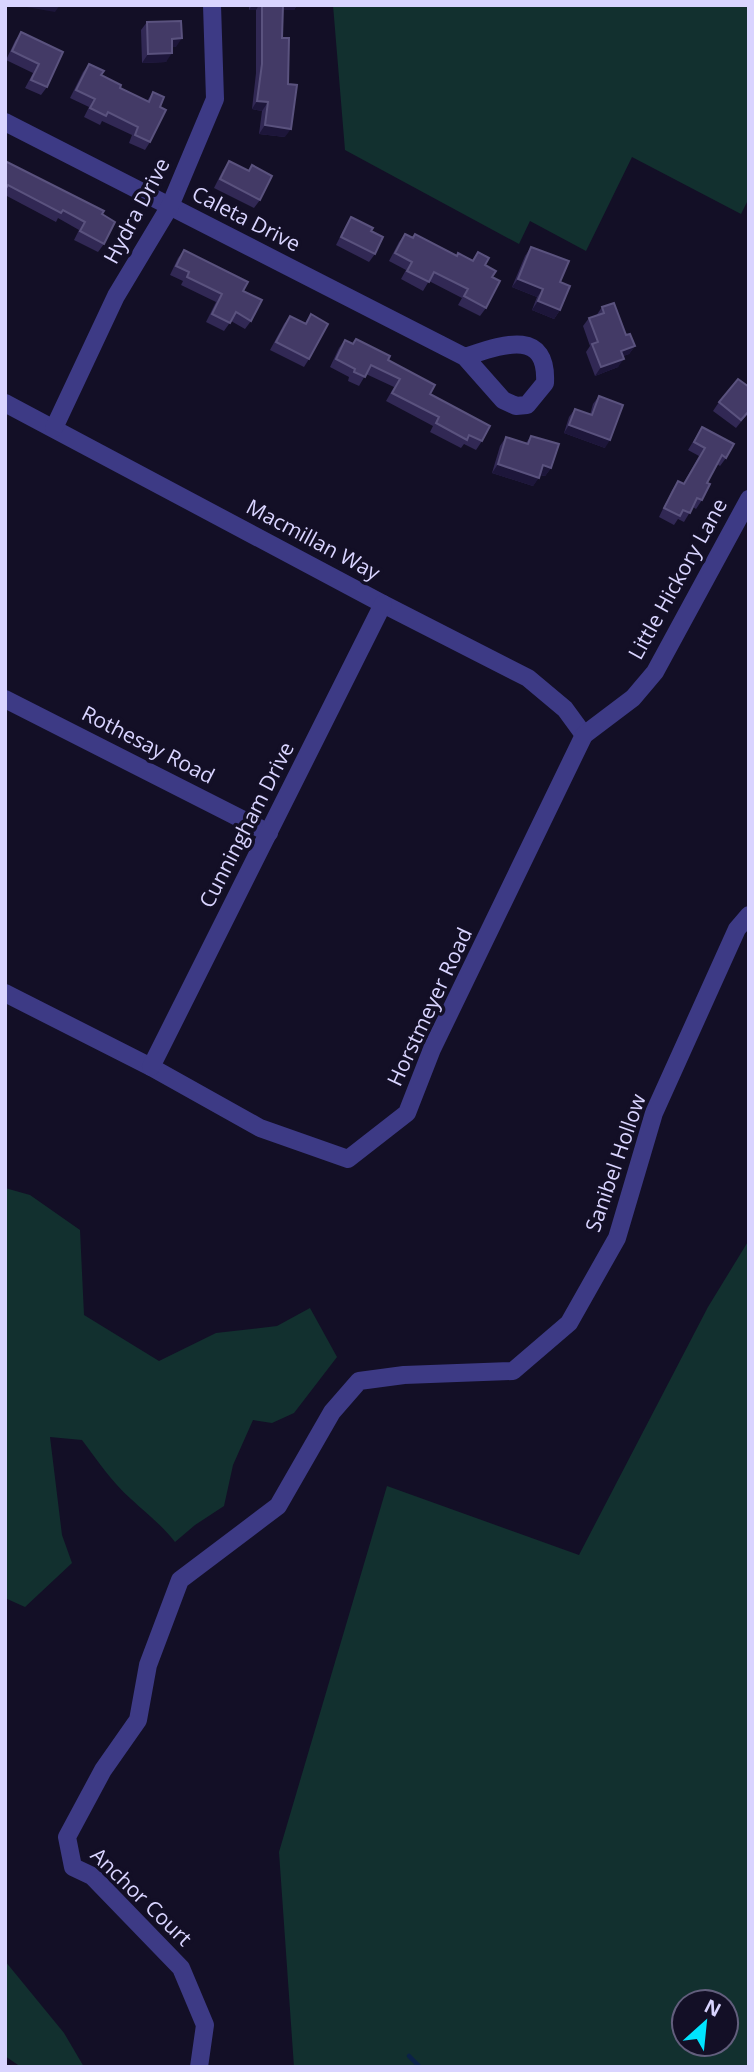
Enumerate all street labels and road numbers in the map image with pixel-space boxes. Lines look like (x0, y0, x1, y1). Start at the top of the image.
street label: Hydra Drive (97, 153, 176, 268)
street label: Caleta Drive (188, 179, 305, 257)
street label: Macmillan Way (242, 492, 386, 586)
street label: Little Hickory Lane (621, 493, 733, 664)
street label: Rothesay Road (77, 699, 220, 790)
street label: Cunningham Drive (192, 737, 300, 912)
street label: Horstmeyer Road (380, 923, 478, 1090)
street label: Sanibel Hollow (578, 1089, 652, 1235)
street label: Anchor Court (85, 1841, 198, 1952)

